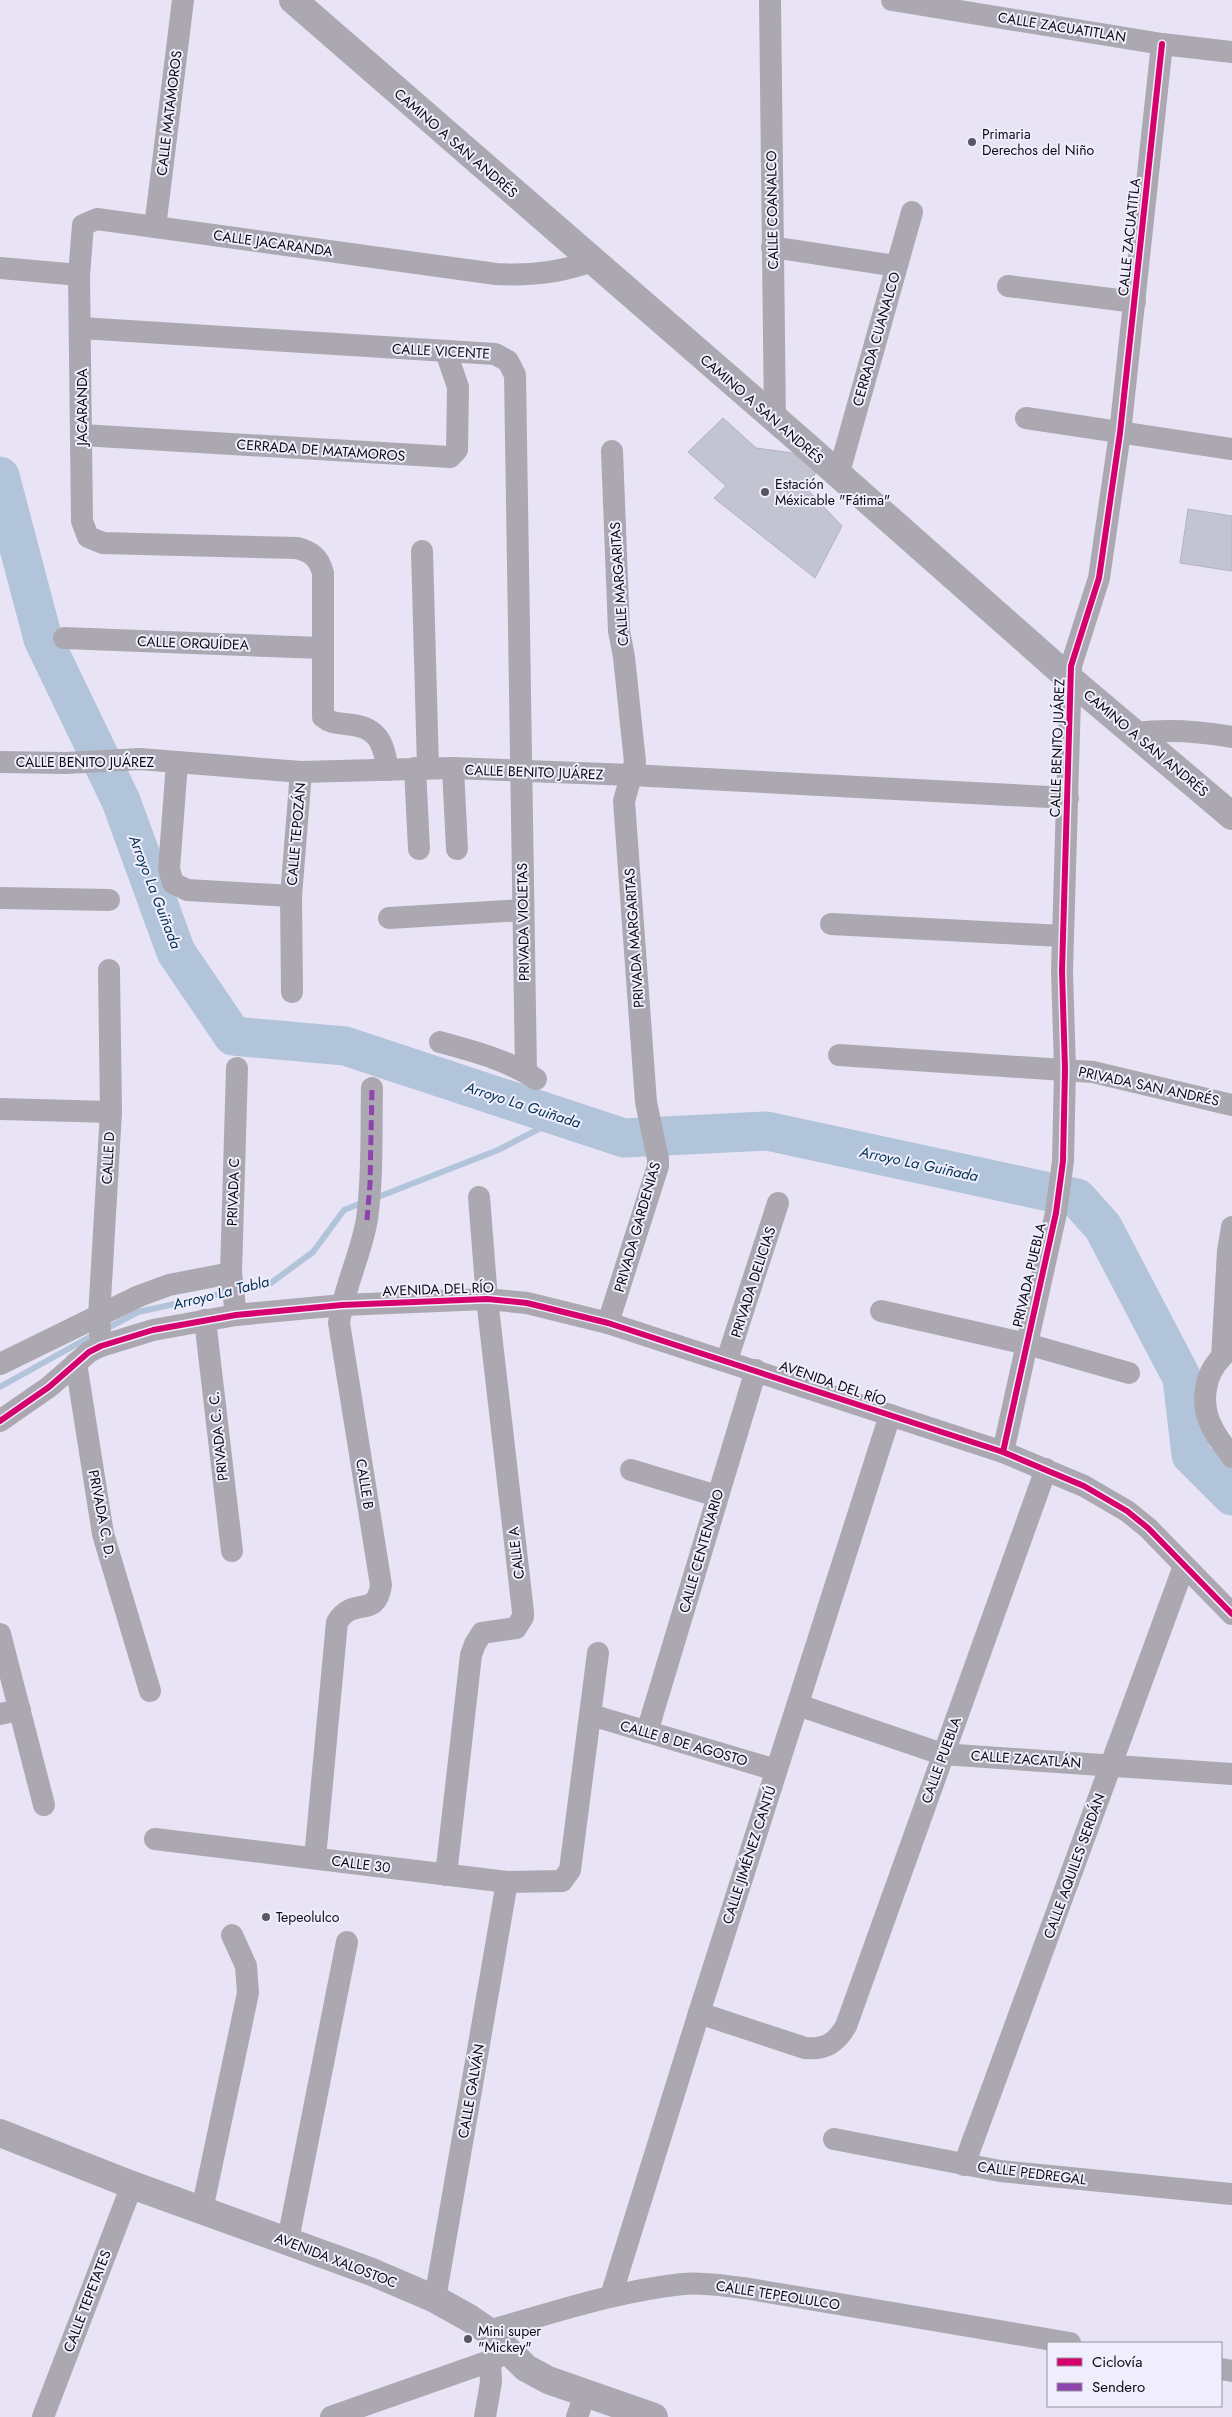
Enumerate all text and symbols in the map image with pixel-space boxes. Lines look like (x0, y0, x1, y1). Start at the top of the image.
street label: CALLE ZACUATITLAN (997, 7, 1127, 47)
street label: CALLE MATAMOROS (151, 49, 187, 177)
street label: CAMINO A SAN ANDRÉS (390, 84, 522, 202)
place label: Primaria Derechos del Niño (982, 124, 1095, 160)
marker: Primaria Derechos del Niño (966, 136, 978, 148)
street label: CALLE COANALCO (761, 150, 783, 270)
street label: CALLE ZACUATITLA (1113, 176, 1145, 297)
street label: CALLE JACARANDA (212, 225, 335, 261)
street label: CERRADA CUANALCO (847, 269, 905, 409)
street label: CALLE VICENTE (391, 338, 491, 364)
street label: CAMINO A SAN ANDRÉS (696, 350, 828, 468)
street label: JACARANDA (72, 368, 92, 448)
street label: CERRADA DE MATAMOROS (236, 434, 406, 466)
place label: Estación Méxicable "Fátima" (775, 474, 890, 510)
marker: Estación Méxicable "Fátima" (759, 486, 771, 498)
street label: CALLE MARGARITAS (605, 521, 633, 647)
street label: CALLE ORQUÍDEA (137, 631, 250, 655)
street label: CALLE BENITO JUÁREZ (1045, 678, 1069, 818)
street label: CAMINO A SAN ANDRÉS (1079, 685, 1213, 802)
street label: CALLE BENITO JUÁREZ (16, 752, 155, 772)
street label: CALLE BENITO JUÁREZ (464, 760, 604, 784)
street label: CALLE TEPOZÁN (282, 782, 310, 886)
water label: Arroyo La Guiñada (123, 831, 187, 953)
street label: PRIVADA VIOLETAS (512, 862, 534, 981)
street label: PRIVADA MARGARITAS (619, 867, 649, 1009)
street label: PRIVADA SAN ANDRÉS (1077, 1061, 1221, 1111)
water label: Arroyo La Guiñada (461, 1076, 584, 1134)
street label: CALLE D (97, 1131, 119, 1185)
water label: Arroyo La Guiñada (857, 1141, 981, 1187)
street label: PRIVADA C (222, 1158, 244, 1226)
street label: PRIVADA GARDENIAS (609, 1159, 665, 1294)
street label: PRIVADA PUEBLA (1007, 1220, 1051, 1329)
street label: PRIVADA DELICIAS (726, 1224, 780, 1340)
water label: Arroyo La Tabla (170, 1270, 272, 1316)
street label: AVENIDA DEL RÍO (382, 1277, 494, 1301)
street label: AVENIDA DEL RÍO (777, 1355, 889, 1411)
street label: PRIVADA C. C. (203, 1390, 233, 1482)
street label: CALLE B (351, 1457, 379, 1511)
street label: PRIVADA C. D. (84, 1468, 120, 1560)
street label: CALLE CENTENARIO (674, 1487, 728, 1615)
street label: CALLE A (503, 1525, 529, 1580)
street label: CALLE PUEBLA (916, 1713, 966, 1806)
street label: CALLE 8 DE AGOSTO (618, 1715, 750, 1771)
street label: CALLE ZACATLÁN (970, 1745, 1082, 1773)
street label: CALLE JIMÉNEZ CANTÚ (717, 1783, 781, 1927)
street label: CALLE AQUILES SERDÁN (1038, 1790, 1110, 1942)
street label: CALLE 30 (330, 1850, 392, 1878)
place label: Tepeolulco (276, 1907, 340, 1927)
marker: Tepeolulco (260, 1911, 272, 1923)
street label: CALLE GALVÁN (453, 2042, 489, 2140)
street label: CALLE PEDREGAL (976, 2156, 1088, 2190)
street label: AVENIDA XALOSTOC (272, 2227, 400, 2293)
street label: CALLE TEPETATES (58, 2247, 116, 2355)
street label: CALLE TEPEOLULCO (715, 2275, 841, 2315)
place label: Mini super "Mickey" (478, 2321, 541, 2357)
marker: Mini super "Mickey" (462, 2333, 474, 2345)
legend (1047, 2342, 1222, 2407)
text: Ciclovía (1092, 2351, 1142, 2373)
text: Sendero (1092, 2376, 1145, 2398)

